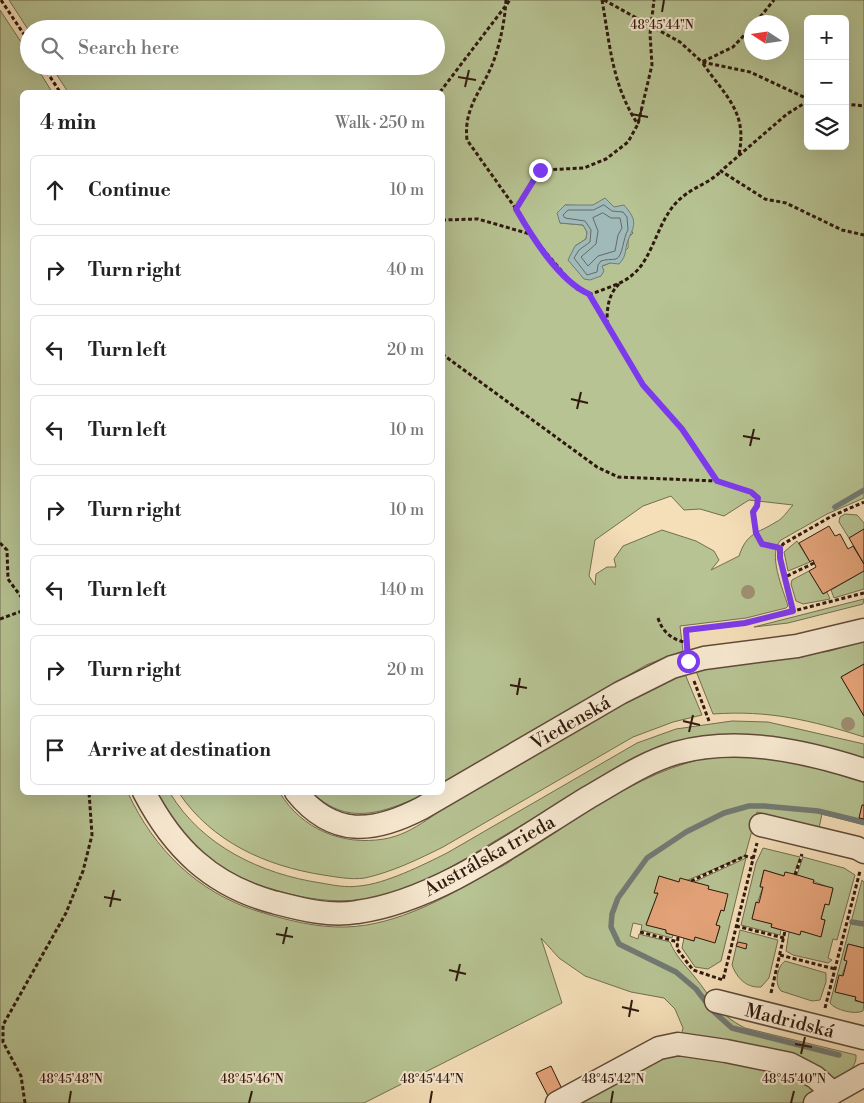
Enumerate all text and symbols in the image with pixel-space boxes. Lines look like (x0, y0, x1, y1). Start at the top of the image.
north arrow (744, 15, 789, 60)
map controls (804, 15, 849, 150)
button: + (804, 15, 849, 60)
text: 48°45'44"N (630, 18, 694, 33)
search box (20, 20, 445, 75)
icon: search (38, 34, 66, 62)
text: Search here (78, 36, 179, 60)
button: − (804, 60, 849, 105)
button: layers (804, 105, 849, 150)
text: 4 min (40, 110, 96, 136)
text: Walk · 250 m (335, 113, 425, 133)
route end (529, 159, 552, 182)
icon: ahead (41, 176, 69, 204)
text: Continue (88, 178, 171, 202)
text: 10 m (390, 180, 424, 200)
icon: right (41, 256, 69, 284)
text: Turn right (88, 258, 181, 282)
text: 40 m (387, 260, 424, 280)
icon: left (41, 336, 69, 364)
text: Turn left (88, 338, 167, 362)
text: 20 m (387, 340, 424, 360)
icon: left (41, 416, 69, 444)
text: Turn left (88, 418, 167, 442)
text: 10 m (390, 420, 424, 440)
icon: right (41, 496, 69, 524)
text: Turn right (88, 498, 181, 522)
text: 10 m (390, 500, 424, 520)
icon: left (41, 576, 69, 604)
text: Turn left (88, 578, 167, 602)
text: 140 m (380, 580, 424, 600)
route start (677, 650, 700, 673)
icon: right (41, 656, 69, 684)
text: Turn right (88, 658, 181, 682)
text: 20 m (387, 660, 424, 680)
street label: Viedenská (525, 690, 615, 756)
icon: arrive (41, 736, 69, 764)
text: Arrive at destination (88, 738, 271, 762)
street label: Austrálska trieda (419, 810, 560, 902)
street label: Madridská (743, 998, 837, 1044)
text: 48°45'48"N (39, 1072, 103, 1087)
text: 48°45'46"N (220, 1072, 284, 1087)
text: 48°45'44"N (400, 1072, 464, 1087)
text: 48°45'42"N (582, 1072, 645, 1087)
text: 48°45'40"N (762, 1072, 826, 1087)

